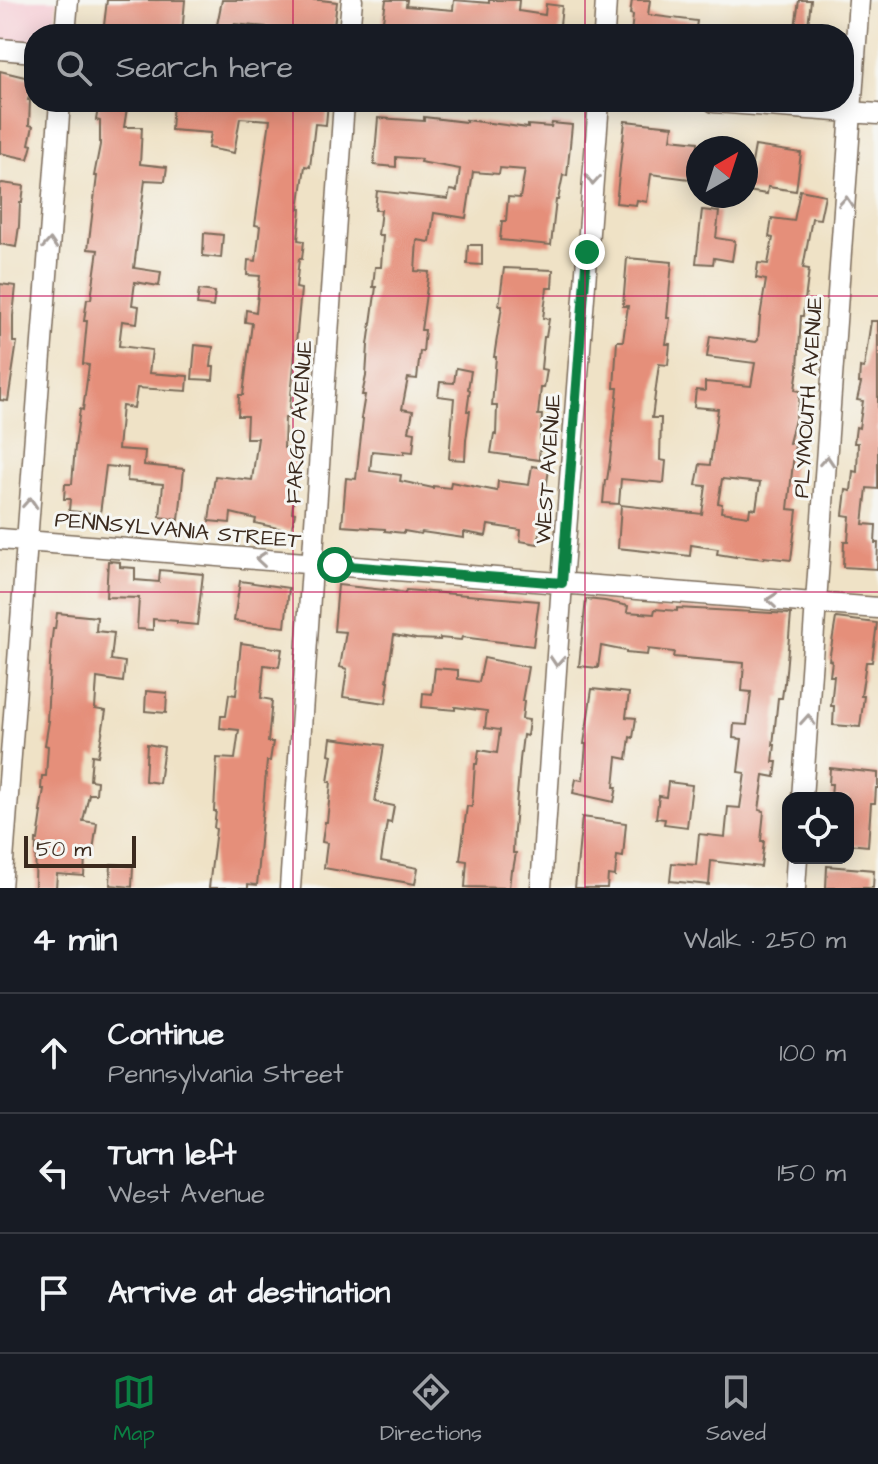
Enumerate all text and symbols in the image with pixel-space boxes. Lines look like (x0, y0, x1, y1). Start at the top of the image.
search box (24, 24, 854, 112)
icon: search (52, 46, 96, 90)
text: Search here (116, 47, 293, 89)
north arrow (686, 136, 758, 208)
one-way arrow (585, 174, 602, 187)
one-way arrow (837, 195, 854, 208)
route end (569, 234, 605, 270)
one-way arrow (41, 237, 58, 250)
street label: PLYMOUTH AVENUE (786, 295, 831, 499)
street label: FARGO AVENUE (278, 339, 321, 505)
street label: WEST AVENUE (528, 393, 569, 545)
one-way arrow (818, 454, 835, 467)
one-way arrow (21, 496, 38, 509)
street label: PENNSYLVANIA STREET (54, 504, 303, 557)
route start (317, 547, 353, 583)
one-way arrow (254, 551, 267, 568)
one-way arrow (765, 592, 778, 609)
one-way arrow (549, 655, 566, 668)
one-way arrow (799, 713, 816, 726)
map controls (782, 792, 854, 864)
button: locate (782, 792, 854, 864)
scale bar (24, 832, 136, 868)
text: 50 m (36, 834, 91, 865)
text: 4 min (32, 916, 117, 964)
text: Walk · 250 m (683, 922, 846, 958)
text: Continue (108, 1014, 224, 1056)
icon: ahead (32, 1031, 76, 1075)
text: 100 m (779, 1035, 846, 1071)
text: Pennsylvania Street (108, 1056, 344, 1092)
text: Turn left (108, 1134, 236, 1176)
icon: left (32, 1151, 76, 1195)
text: 150 m (777, 1155, 846, 1191)
text: West Avenue (108, 1176, 265, 1212)
icon: arrive (32, 1271, 76, 1315)
text: Arrive at destination (108, 1272, 390, 1314)
tab: Map (112, 1370, 156, 1449)
tab: Directions (380, 1370, 482, 1449)
tab: Saved (706, 1370, 766, 1449)

